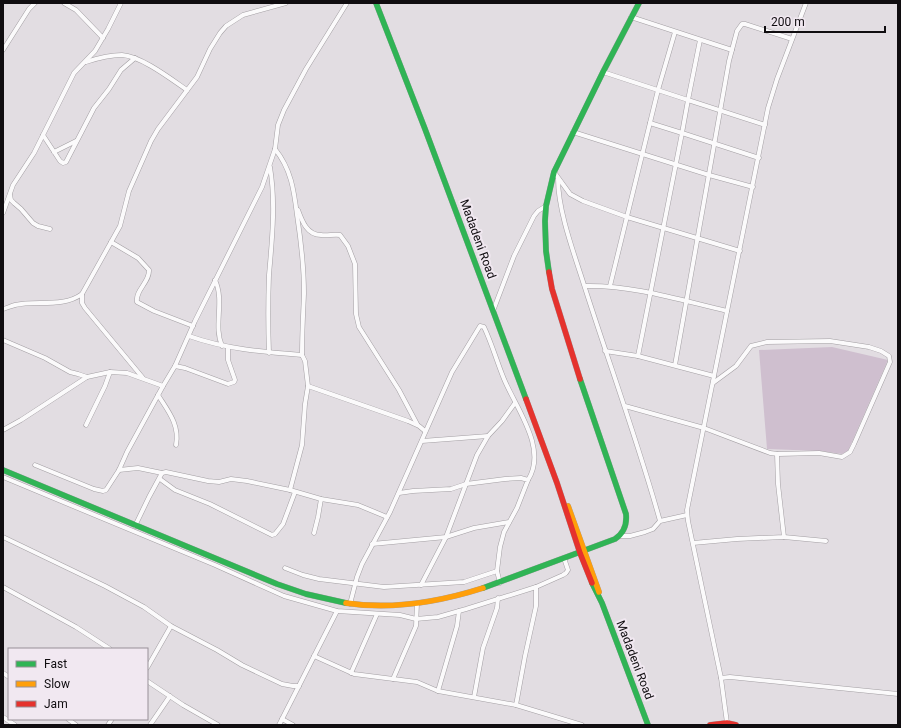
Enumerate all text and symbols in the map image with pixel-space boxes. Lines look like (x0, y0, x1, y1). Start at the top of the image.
scale bar (765, 8, 885, 34)
text: 200 m (771, 15, 805, 29)
street label: Madadeni Road (457, 197, 499, 281)
street label: Madadeni Road (614, 619, 656, 701)
legend (8, 648, 148, 720)
text: Fast (44, 657, 67, 671)
text: Slow (44, 677, 70, 691)
text: Jam (44, 697, 68, 711)

